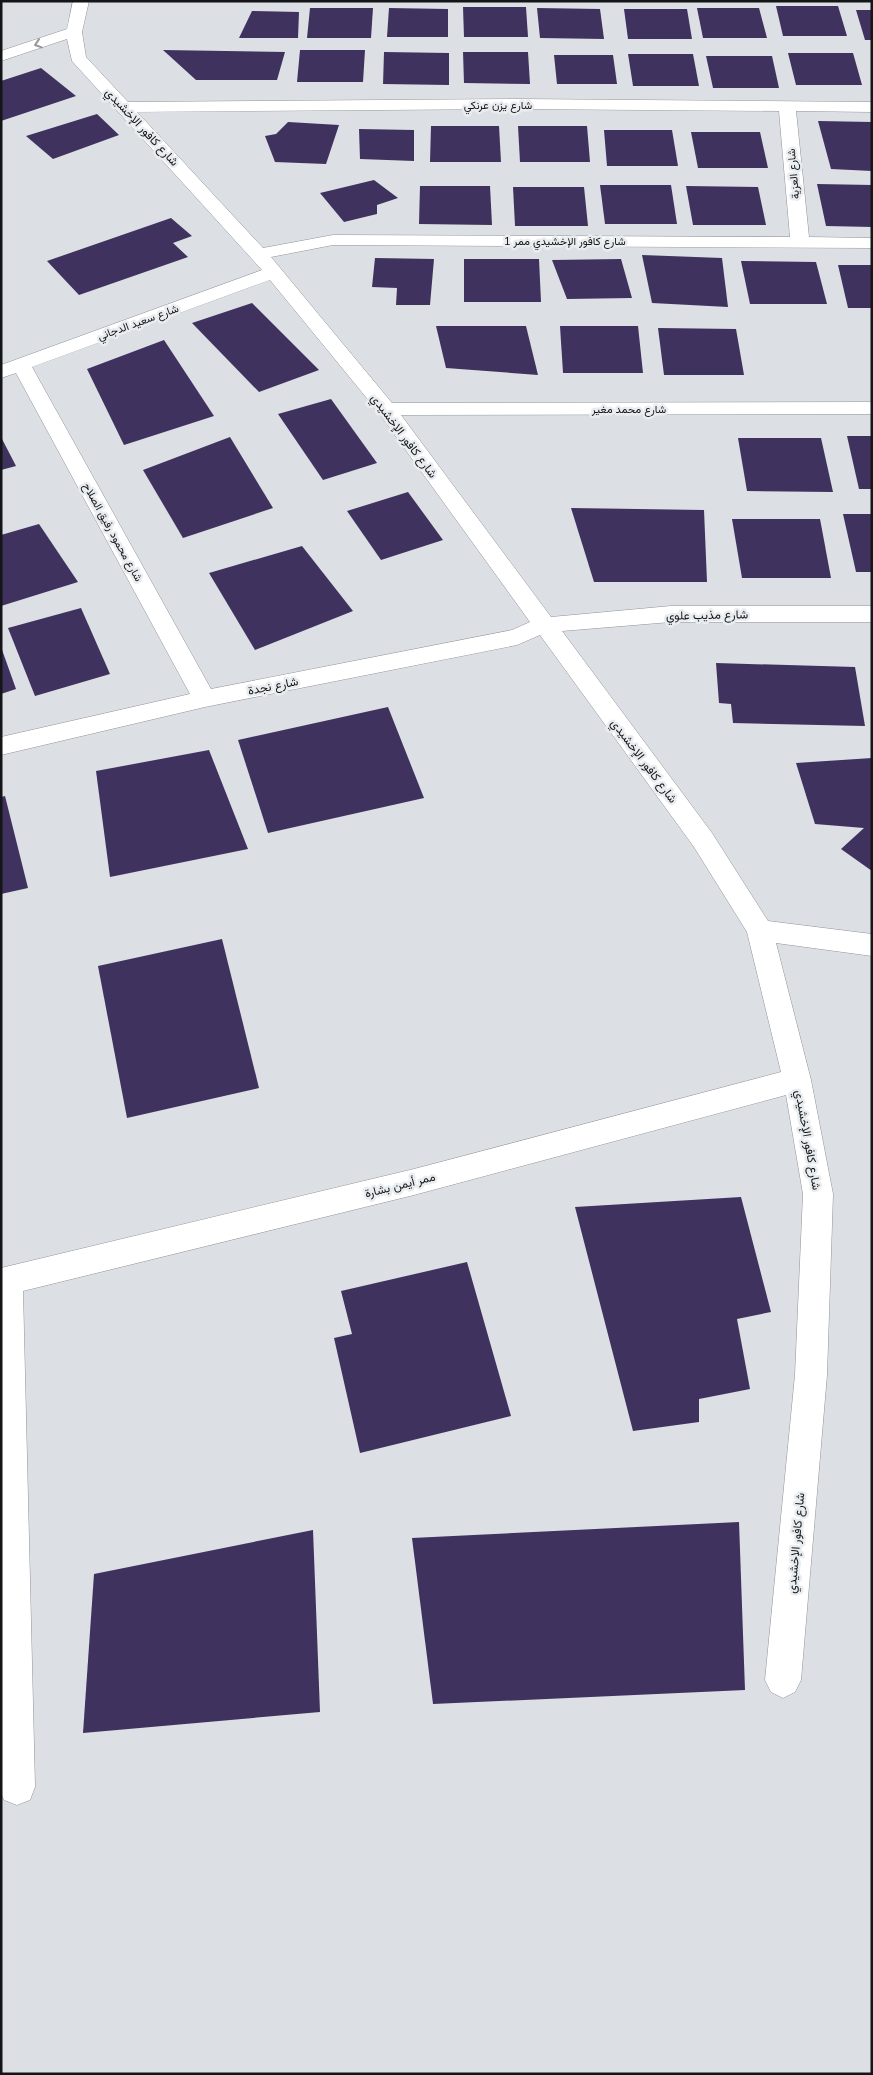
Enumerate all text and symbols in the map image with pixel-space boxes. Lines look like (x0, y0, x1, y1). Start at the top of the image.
one-way arrow (34, 38, 43, 48)
street label: شارع كافور الإخشيدي (100, 85, 182, 171)
street label: شارع يزن عرنكي (464, 99, 533, 115)
street label: شارع العزية (785, 148, 803, 200)
street label: شارع كافور الإخشيدي ممر 1 (504, 235, 626, 251)
street label: شارع سعيد الدجاني (96, 302, 182, 346)
street label: شارع كافور الإخشيدي (366, 391, 440, 482)
street label: شارع محمد مغير (591, 403, 667, 417)
street label: شارع محمود رفيق الصلاح (79, 481, 145, 585)
street label: شارع مذيب علوي (666, 607, 748, 626)
street label: شارع نجدة (247, 674, 300, 700)
street label: شارع كافور الإخشيدي (606, 716, 680, 807)
street label: شارع كافور الإخشيدي (789, 1089, 824, 1192)
street label: ممر أيمن بشارة (363, 1169, 437, 1201)
street label: شارع كافور الإخشيدي (785, 1492, 810, 1594)

